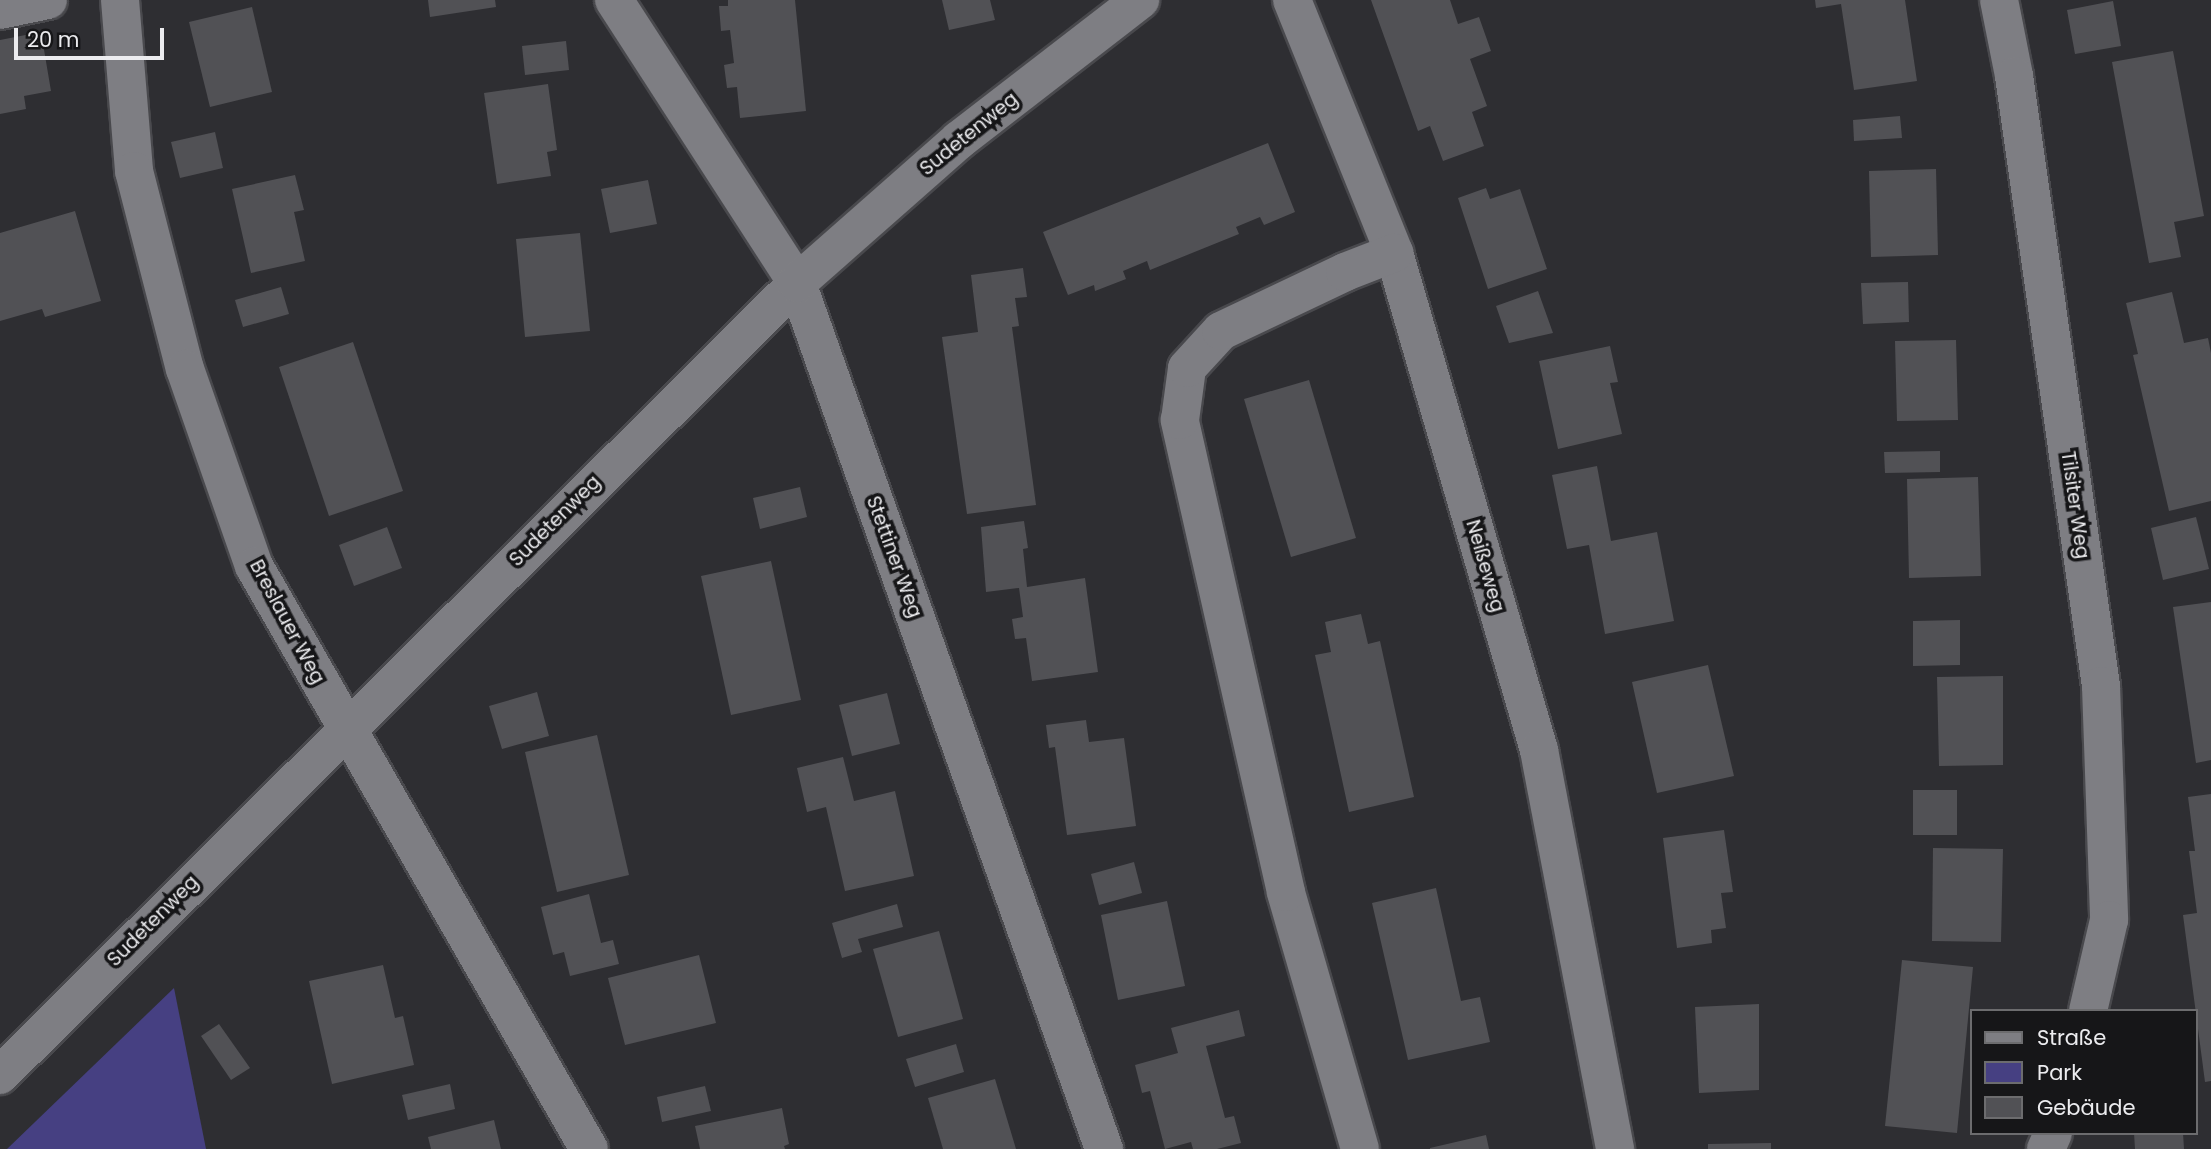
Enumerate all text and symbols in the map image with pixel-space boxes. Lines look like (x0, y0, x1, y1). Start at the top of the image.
scale bar (18, 14, 168, 58)
text: 20 m (27, 25, 80, 54)
street label: Sudetenweg (916, 88, 1022, 180)
street label: Tilsiter Weg (2056, 450, 2094, 560)
street label: Sudetenweg (505, 471, 605, 571)
street label: Stettiner Weg (861, 493, 927, 621)
street label: Neißeweg (1461, 517, 1509, 615)
street label: Breslauer Weg (245, 556, 329, 688)
street label: Sudetenweg (103, 871, 203, 971)
legend (1969, 1009, 2197, 1135)
text: Straße (2037, 1023, 2106, 1052)
text: Park (2037, 1058, 2082, 1087)
text: Gebäude (2037, 1093, 2135, 1122)

